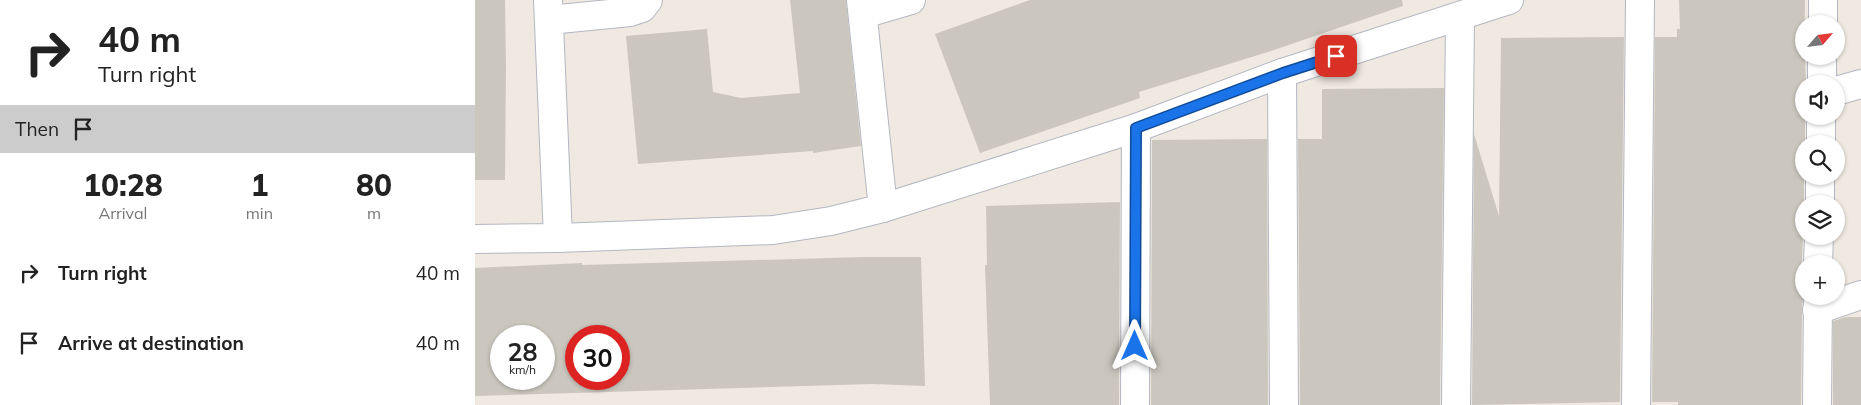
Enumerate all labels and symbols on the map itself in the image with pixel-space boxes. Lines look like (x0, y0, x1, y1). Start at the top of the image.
north arrow (1795, 15, 1845, 65)
pin (1315, 35, 1357, 77)
position arrow (1108, 319, 1160, 371)
speed limit sign: 30 (565, 325, 630, 390)

